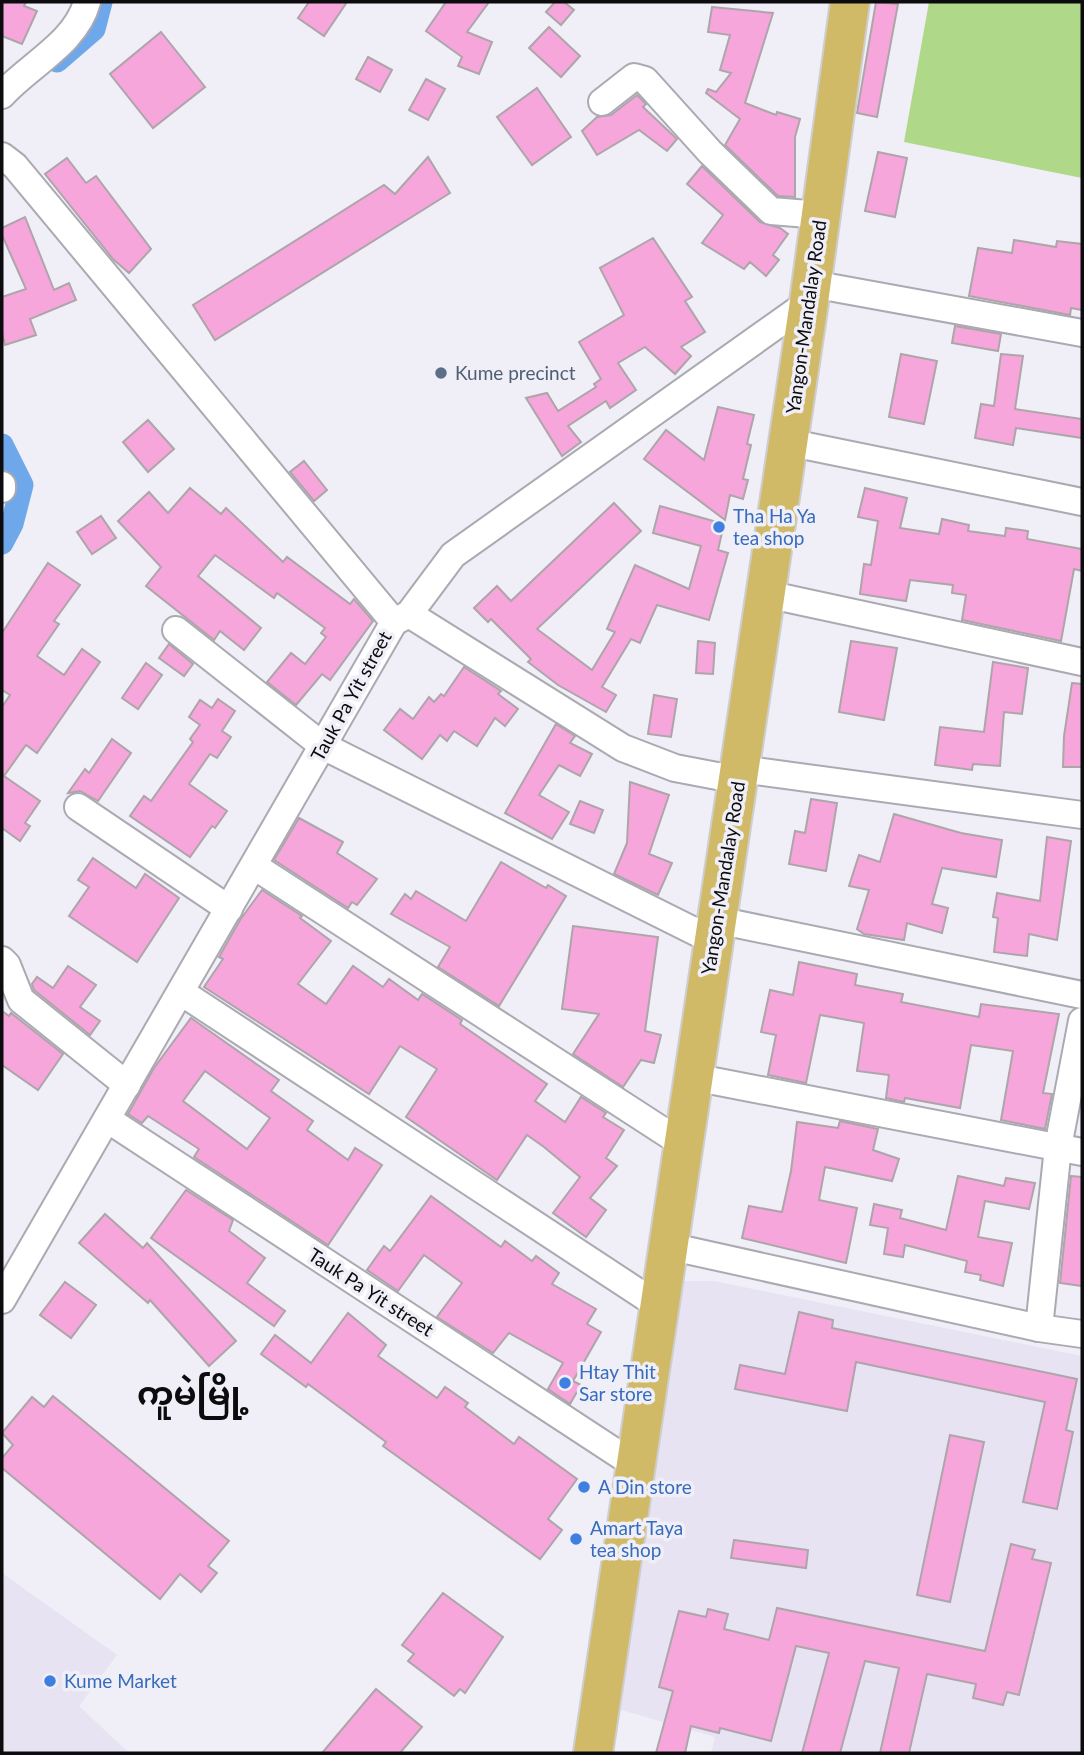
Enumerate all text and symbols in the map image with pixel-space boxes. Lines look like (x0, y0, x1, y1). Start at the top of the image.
street label: Yangon-Mandalay Road (781, 219, 830, 415)
place label: Kume precinct (455, 361, 576, 384)
marker: Kume precinct (433, 365, 449, 381)
place label: Tha Ha Ya tea shop (733, 504, 816, 549)
marker: Tha Ha Ya tea shop (711, 519, 727, 535)
street label: Tauk Pa Yit street (305, 627, 396, 765)
street label: Yangon-Mandalay Road (696, 780, 749, 976)
street label: Tauk Pa Yit street (304, 1243, 438, 1341)
place label: Htay Thit Sar store (579, 1360, 656, 1405)
district label: ကူမဲမြို့ (137, 1372, 249, 1420)
marker: Htay Thit Sar store (557, 1375, 573, 1391)
place label: A Din store (598, 1475, 692, 1498)
marker: A Din store (576, 1479, 592, 1495)
place label: Amart Taya tea shop (590, 1516, 683, 1561)
marker: Amart Taya tea shop (568, 1531, 584, 1547)
place label: Kume Market (64, 1669, 177, 1692)
marker: Kume Market (42, 1673, 58, 1689)

